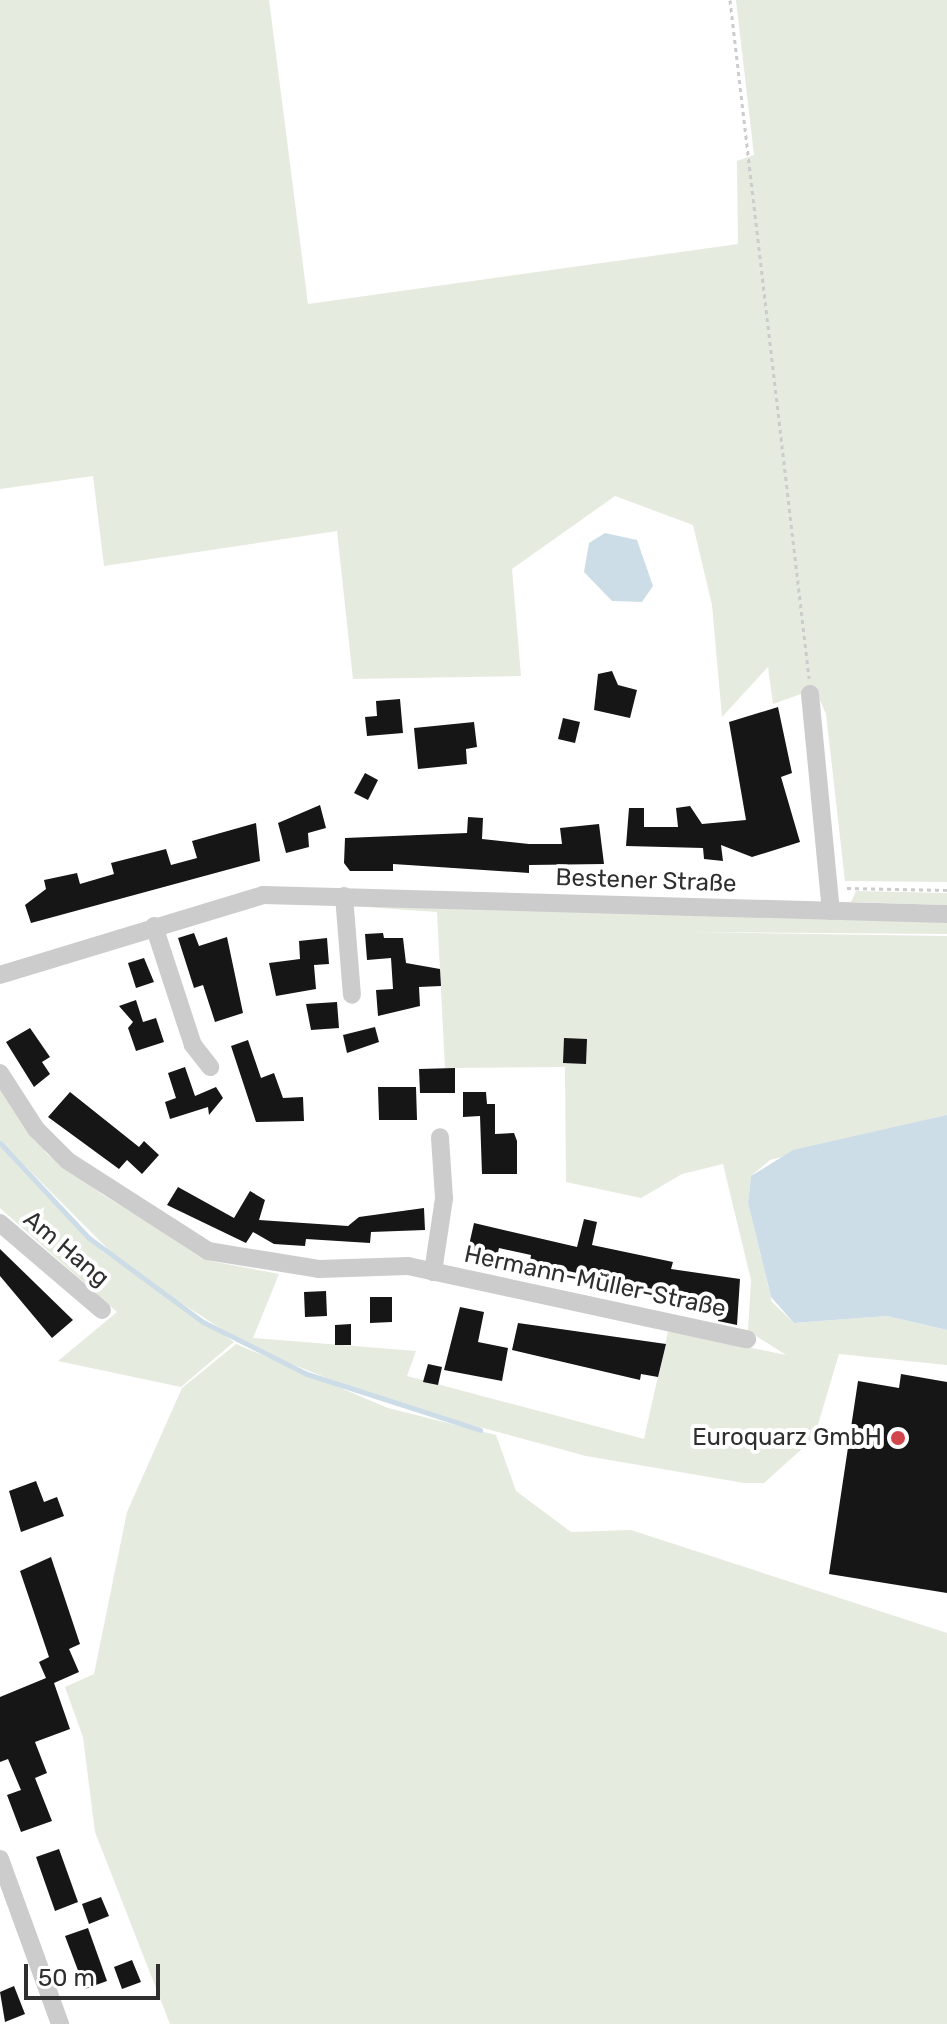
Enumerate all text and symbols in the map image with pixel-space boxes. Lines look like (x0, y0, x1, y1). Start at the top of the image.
street label: Bestener Straße (555, 863, 737, 899)
street label: Am Hang (17, 1205, 115, 1293)
street label: Hermann-Müller-Straße (461, 1240, 729, 1324)
place label: Euroquarz GmbH (692, 1424, 882, 1452)
marker: Euroquarz GmbH (889, 1429, 907, 1447)
scale bar (28, 1948, 164, 1998)
text: 50 m (38, 1964, 95, 1992)

